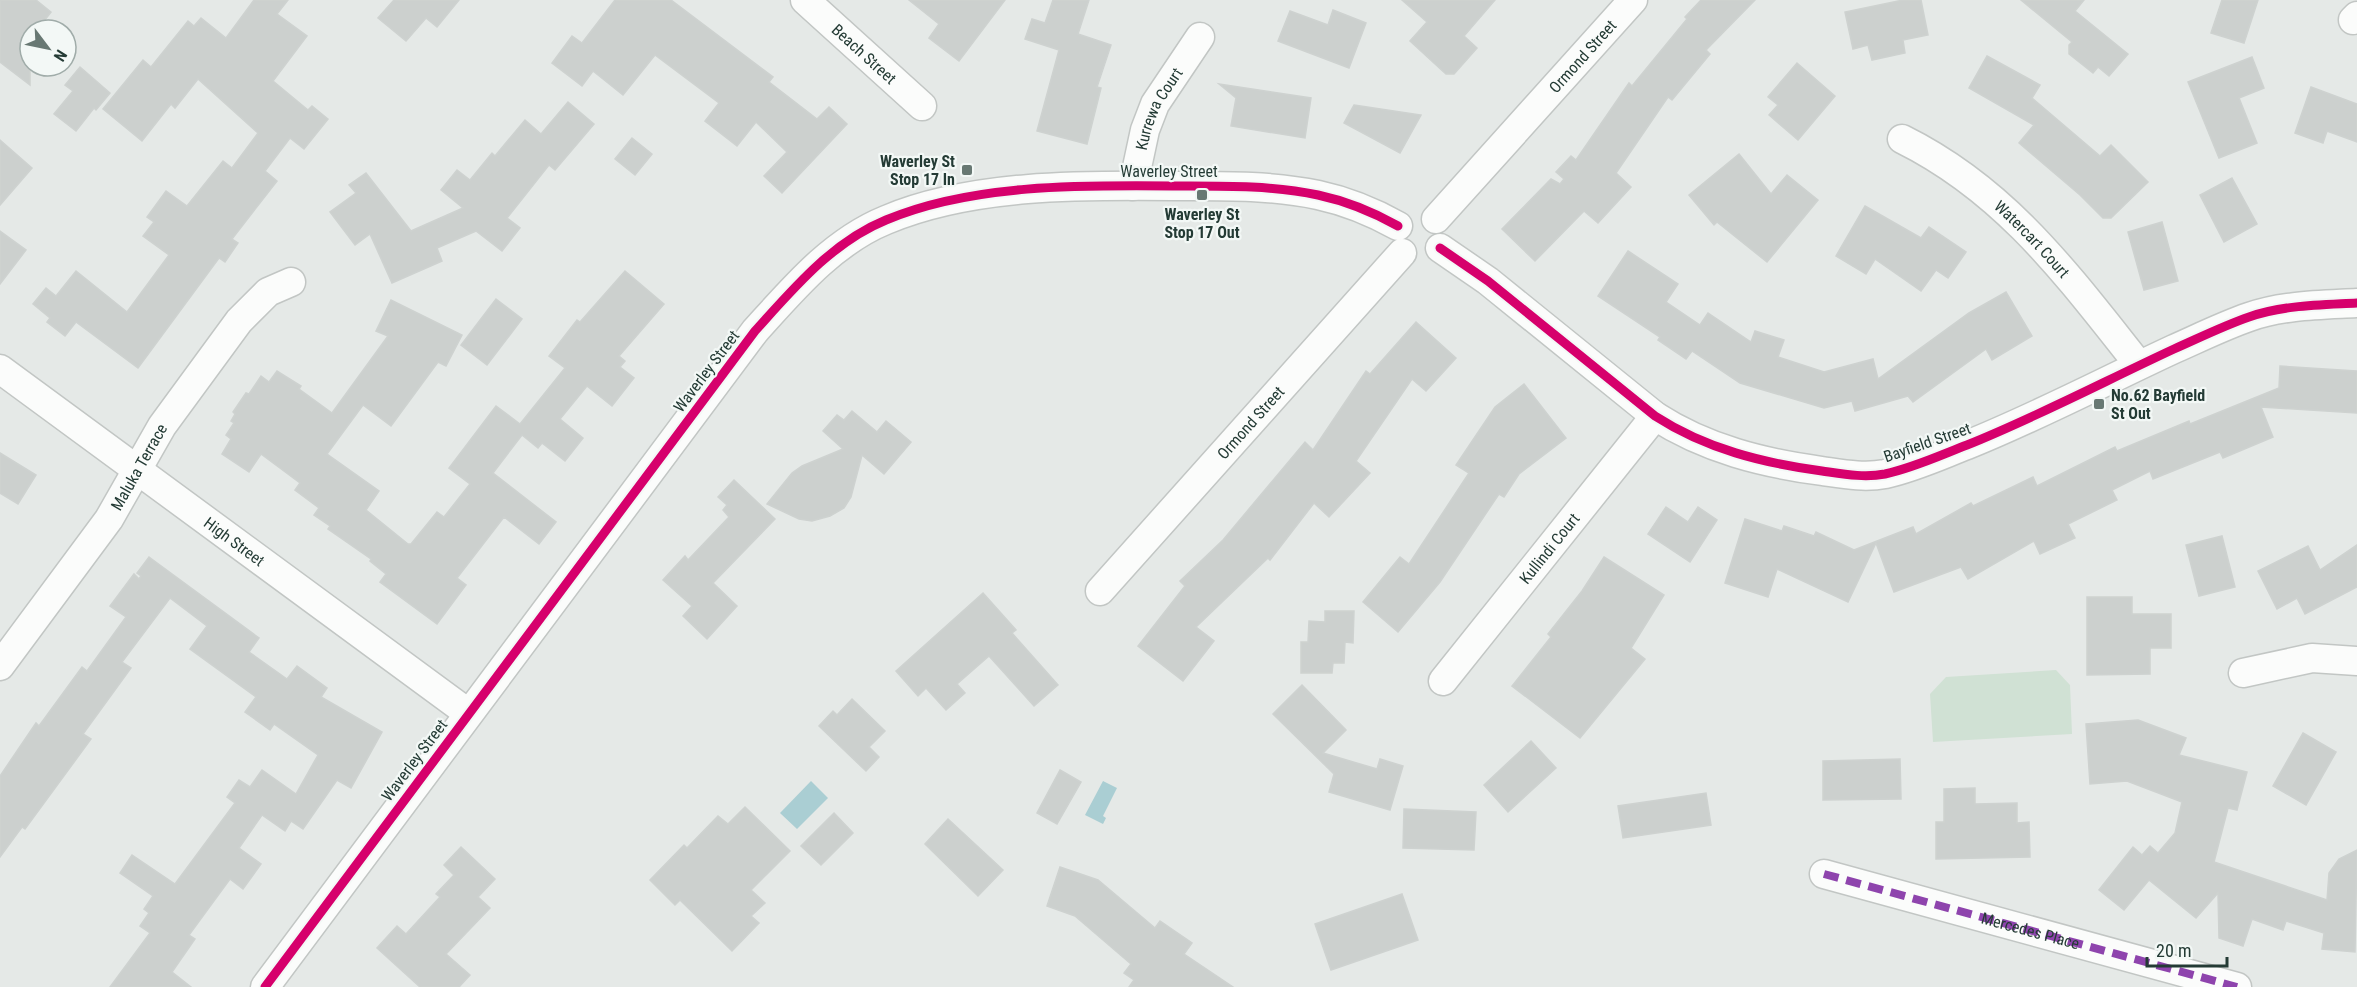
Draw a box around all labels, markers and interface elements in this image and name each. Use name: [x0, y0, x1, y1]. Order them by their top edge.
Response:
street label: Ormond Street: [1545, 16, 1621, 97]
north arrow: [18, 18, 78, 78]
street label: Beach Street: [828, 20, 900, 88]
text: N: [50, 46, 71, 65]
street label: Kurrewa Court: [1132, 64, 1187, 152]
place label: Waverley St Stop 17 In: [880, 152, 955, 189]
street label: Waverley Street: [1120, 162, 1218, 181]
marker: Waverley St Stop 17 In: [960, 163, 974, 177]
marker: Waverley St Stop 17 Out: [1195, 188, 1209, 202]
street label: Watercart Court: [1990, 196, 2074, 282]
place label: Waverley St Stop 17 Out: [1164, 205, 1240, 242]
street label: Waverley Street: [669, 326, 743, 416]
street label: Ormond Street: [1213, 382, 1289, 463]
place label: No.62 Bayfield St Out: [2111, 386, 2205, 423]
marker: No.62 Bayfield St Out: [2092, 397, 2106, 411]
street label: Bayfield Street: [1881, 419, 1974, 466]
street label: Maluka Terrace: [107, 421, 171, 514]
street label: Kullindi Court: [1516, 509, 1584, 588]
street label: High Street: [200, 513, 268, 570]
street label: Waverley Street: [377, 715, 451, 805]
street label: Mercedes Place: [1979, 909, 2081, 953]
scale bar: [2147, 930, 2226, 968]
text: 20 m: [2156, 940, 2191, 961]

